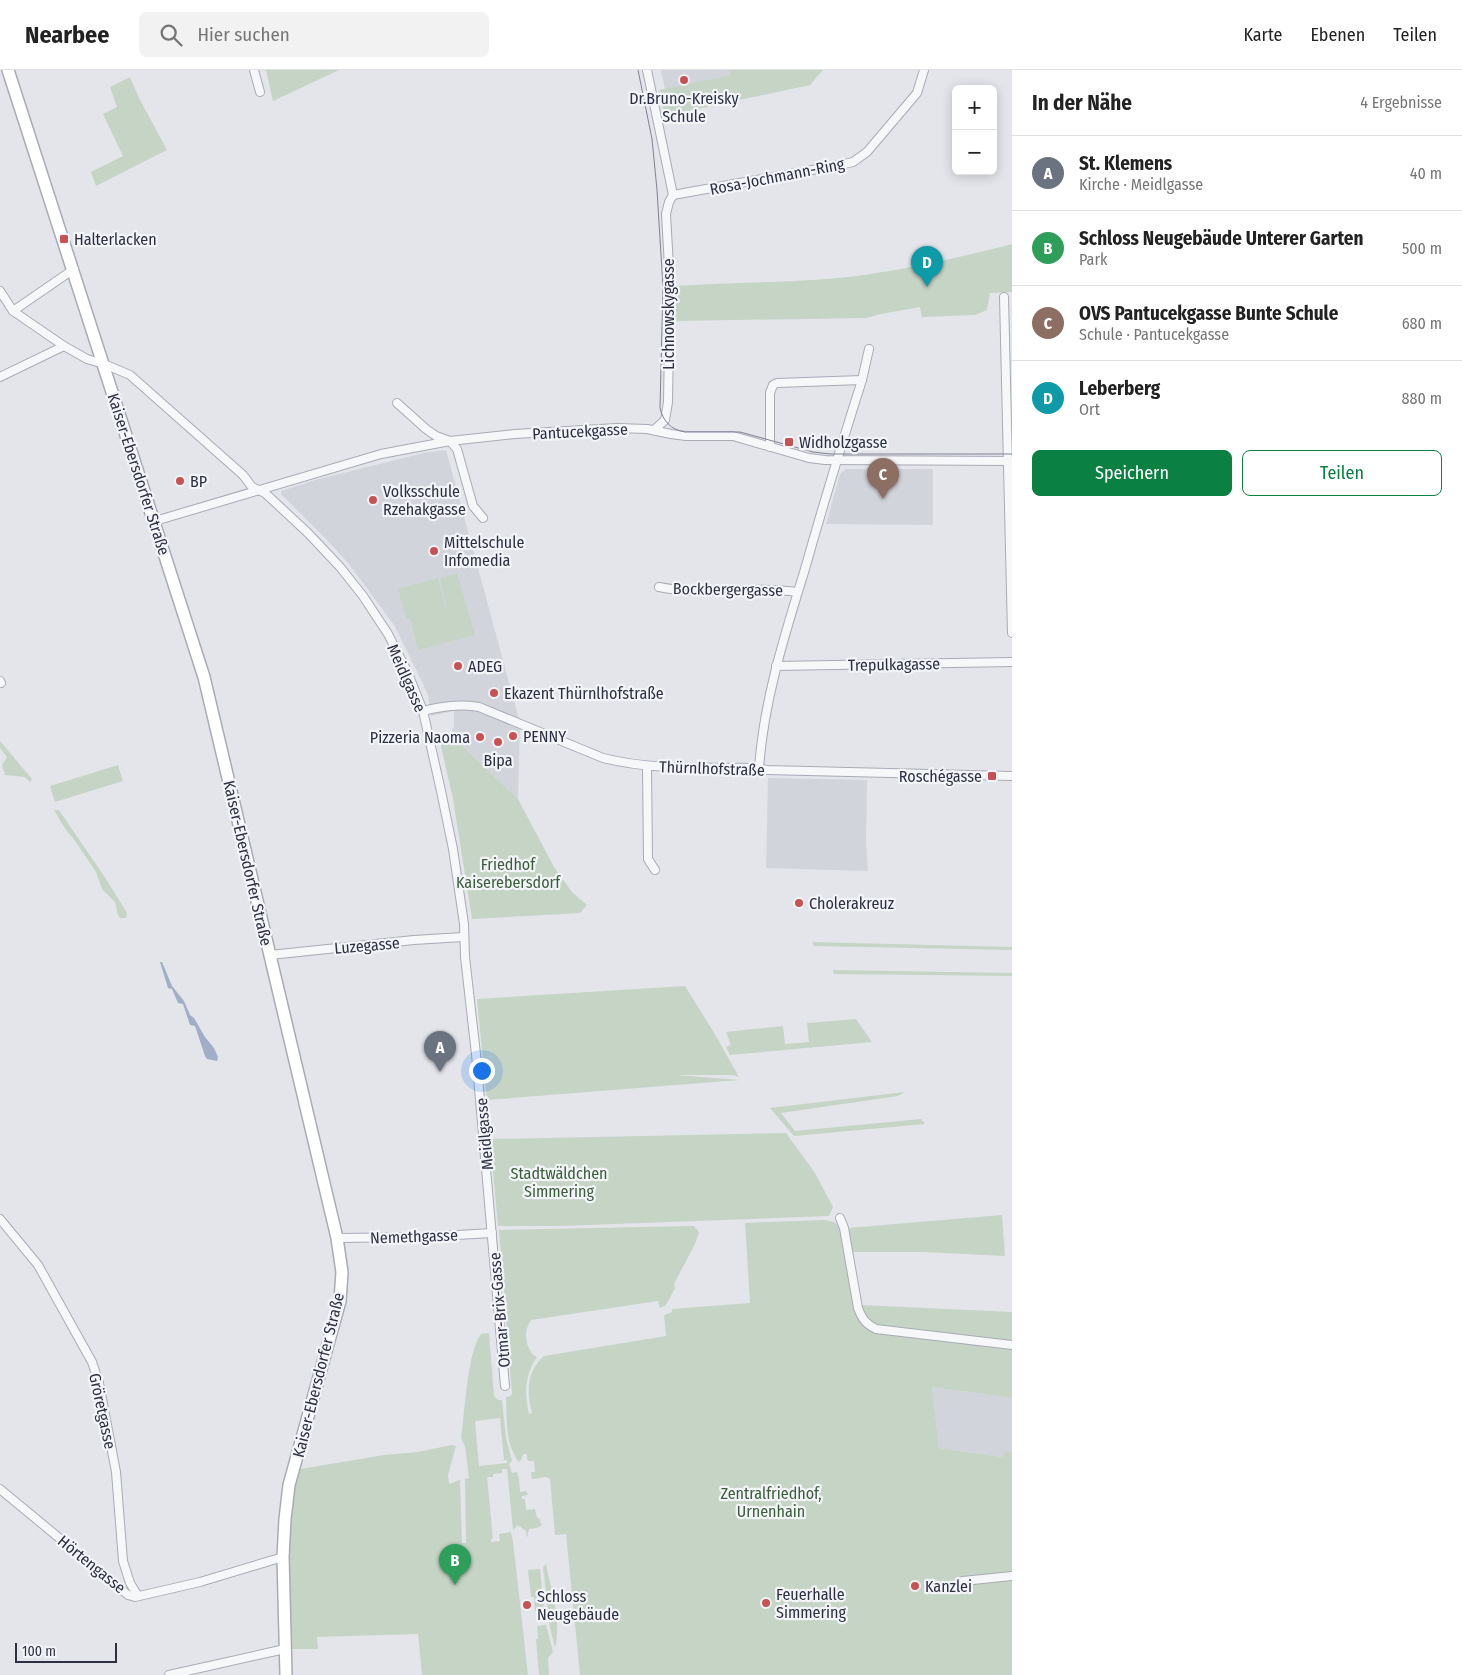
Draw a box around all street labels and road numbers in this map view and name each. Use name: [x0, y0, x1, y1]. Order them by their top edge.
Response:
street label: Rosa-Jochmann-Ring: [708, 154, 846, 199]
street label: Lichnowskygasse: [659, 258, 678, 370]
street label: Kaiser-Ebersdorfer Straße: [103, 391, 174, 558]
street label: Pantucekgasse: [532, 420, 628, 443]
street label: Bockbergergasse: [673, 579, 783, 600]
street label: Meidlgasse: [383, 641, 430, 715]
street label: Trepulkagasse: [848, 654, 940, 675]
street label: Thürnlhofstraße: [659, 757, 765, 780]
street label: Kaiser-Ebersdorfer Straße: [219, 779, 276, 948]
street label: Luzegasse: [333, 933, 401, 958]
street label: Meidlgasse: [472, 1097, 497, 1171]
street label: Nemethgasse: [370, 1225, 458, 1248]
street label: Otmar-Brix-Gasse: [485, 1252, 514, 1368]
street label: Kaiser-Ebersdorfer Straße: [289, 1291, 348, 1459]
street label: Gröretgasse: [85, 1371, 120, 1451]
street label: Hörtengasse: [54, 1531, 129, 1597]

